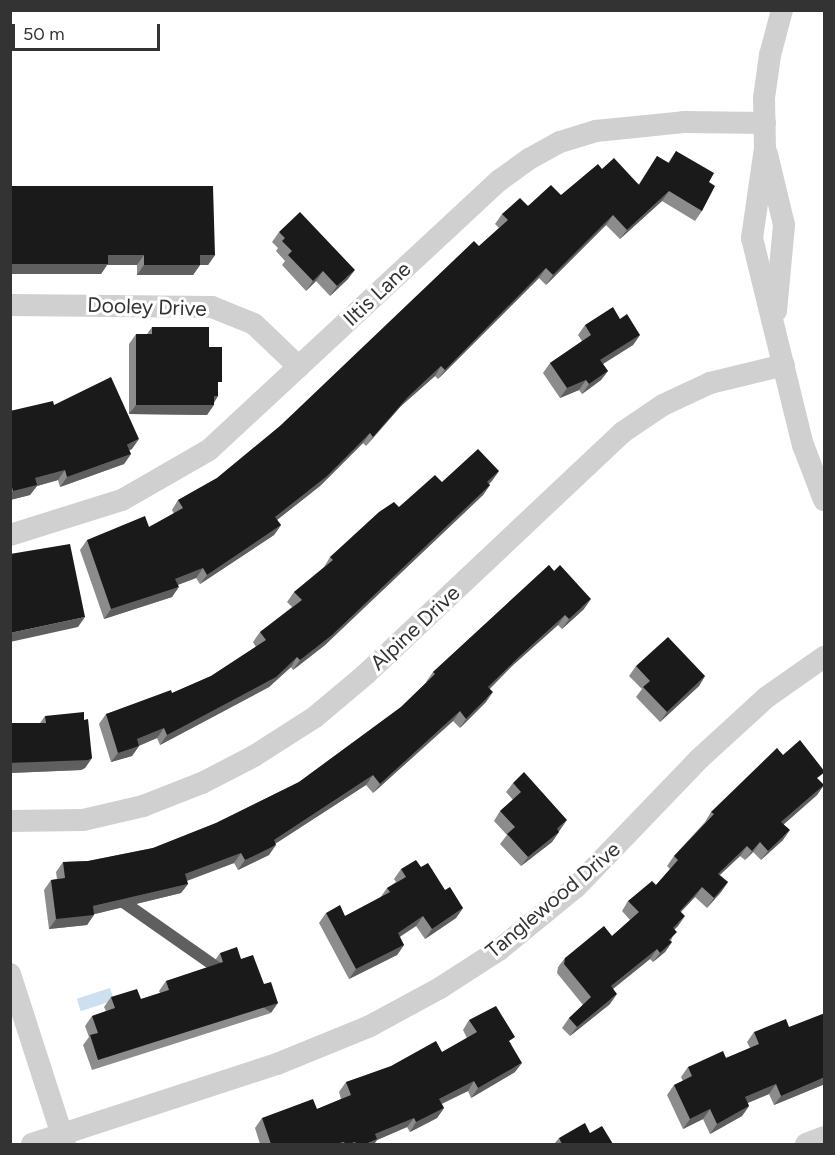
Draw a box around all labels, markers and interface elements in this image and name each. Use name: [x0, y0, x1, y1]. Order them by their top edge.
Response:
scale bar: [15, 12, 164, 50]
text: 50 m: [23, 23, 65, 45]
street label: Iltis Lane: [338, 257, 416, 331]
street label: Dooley Drive: [87, 292, 207, 322]
street label: Alpine Drive: [365, 580, 465, 676]
street label: Tanglewood Drive: [481, 837, 625, 963]

